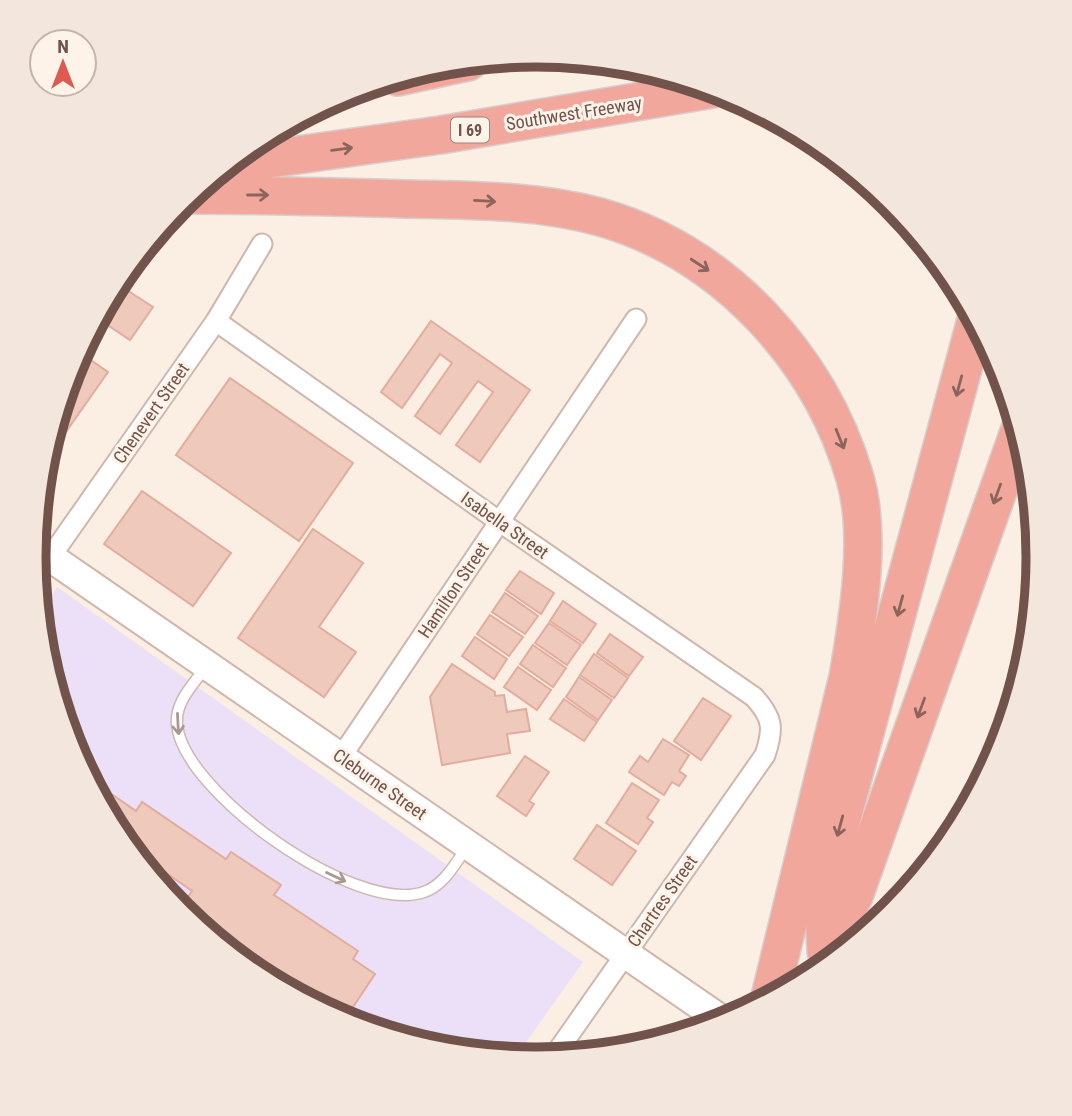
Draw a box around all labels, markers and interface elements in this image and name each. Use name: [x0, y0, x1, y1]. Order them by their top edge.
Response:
north arrow: [28, 28, 98, 98]
text: N: [57, 35, 69, 58]
street label: Southwest Freeway: [505, 92, 644, 134]
road number: I 69: [451, 118, 489, 142]
one-way arrow: [330, 142, 353, 155]
one-way arrow: [246, 189, 269, 202]
one-way arrow: [473, 194, 496, 207]
one-way arrow: [690, 258, 709, 272]
street label: Chenevert Street: [109, 359, 193, 467]
one-way arrow: [952, 375, 965, 397]
one-way arrow: [834, 427, 847, 449]
one-way arrow: [990, 482, 1002, 504]
street label: Isabella Street: [457, 487, 553, 563]
street label: Hamilton Street: [413, 538, 493, 642]
one-way arrow: [893, 594, 906, 617]
one-way arrow: [914, 697, 926, 719]
one-way arrow: [172, 712, 185, 735]
street label: Cleburne Street: [329, 744, 431, 824]
one-way arrow: [833, 815, 846, 837]
street label: Chartres Street: [623, 851, 701, 951]
one-way arrow: [325, 871, 346, 884]

